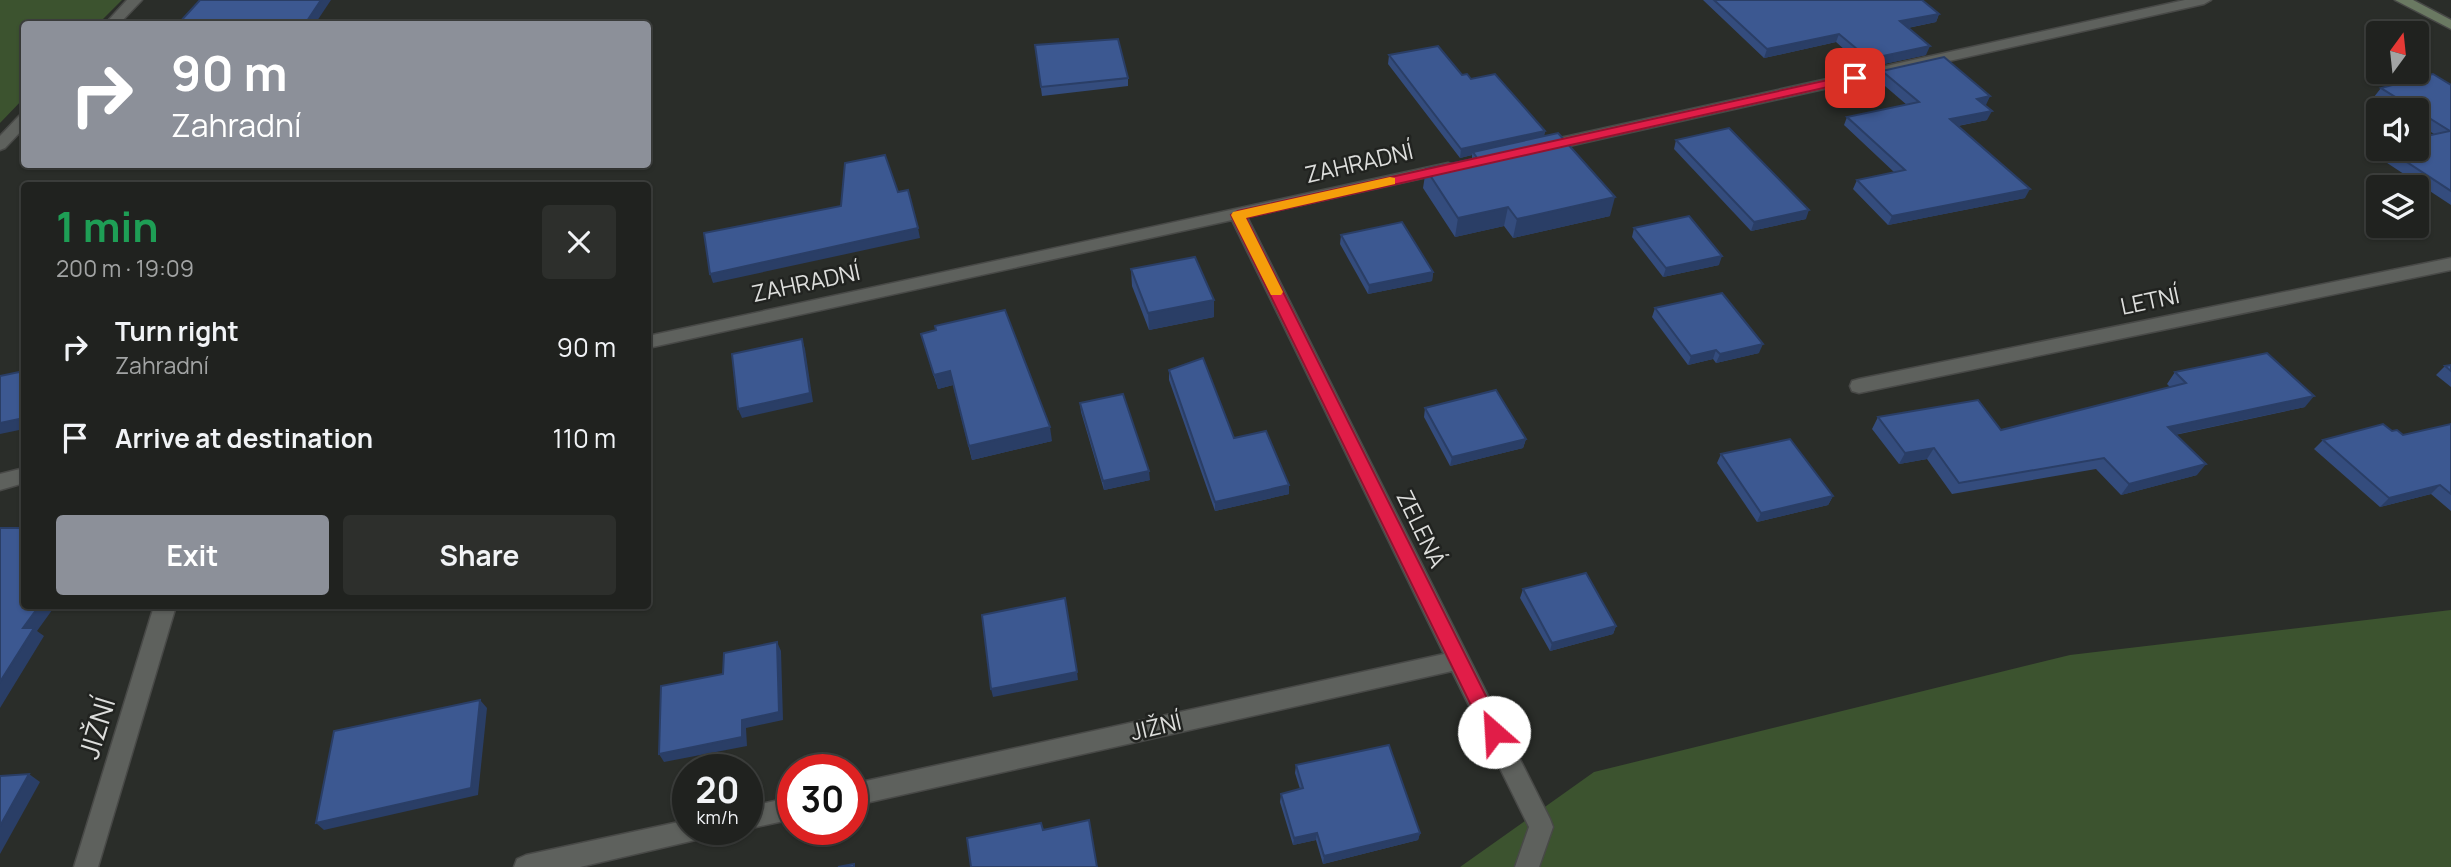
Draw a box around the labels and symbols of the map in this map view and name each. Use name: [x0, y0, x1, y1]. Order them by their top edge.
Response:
north arrow: [2366, 21, 2429, 84]
pin: [1825, 48, 1885, 108]
street label: ZAHRADNÍ: [1302, 134, 1416, 190]
street label: ZAHRADNÍ: [749, 255, 863, 309]
street label: LETNÍ: [2117, 278, 2182, 322]
street label: ZELENÁ: [1389, 485, 1455, 573]
street label: JIŽNÍ: [69, 692, 123, 763]
position arrow: [1457, 695, 1531, 769]
street label: JIŽNÍ: [1127, 705, 1184, 747]
speed limit sign: 30: [777, 754, 868, 845]

